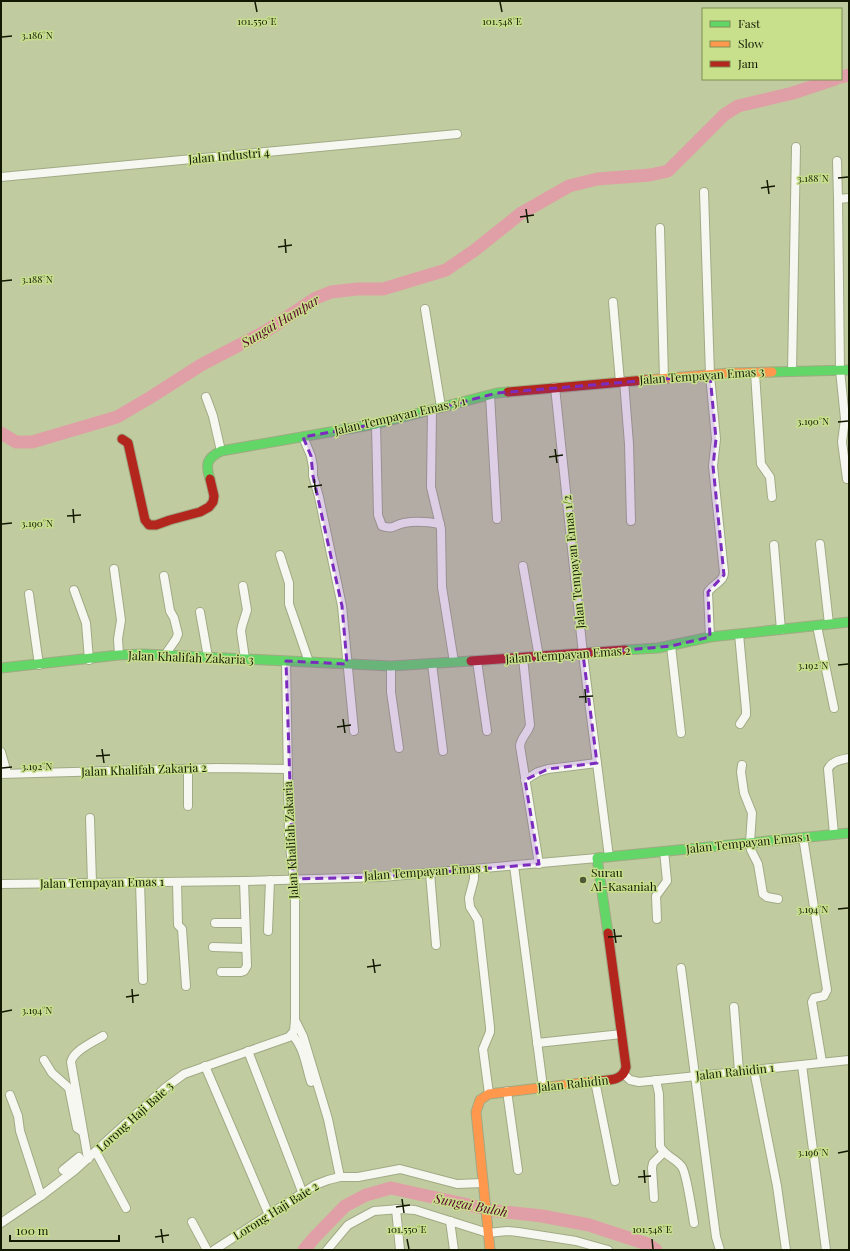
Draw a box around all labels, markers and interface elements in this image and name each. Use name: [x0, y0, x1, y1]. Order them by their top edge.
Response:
legend: [702, 8, 842, 80]
text: 101.550°E: [237, 14, 277, 28]
text: 101.548°E: [482, 14, 522, 28]
text: Fast: [738, 15, 761, 31]
text: 3.186°N: [21, 28, 53, 42]
text: Slow: [738, 35, 764, 51]
text: Jam: [737, 55, 759, 71]
street label: Jalan Industri 4: [187, 143, 270, 167]
text: 3.188°N: [797, 171, 829, 185]
text: 3.188°N: [21, 272, 53, 286]
water label: Sungai Hampar: [237, 290, 322, 351]
street label: Jalan Tempayan Emas 3: [638, 363, 765, 387]
street label: Jalan Tempayan Emas 3/1: [332, 392, 467, 438]
text: 3.190°N: [797, 414, 829, 428]
street label: Jalan Tempayan Emas 1/2: [558, 494, 588, 631]
text: 3.190°N: [21, 516, 53, 530]
street label: Jalan Tempayan Emas 2: [504, 642, 631, 666]
street label: Jalan Khalifah Zakaria 3: [127, 647, 254, 667]
text: 3.192°N: [798, 658, 828, 672]
text: 3.192°N: [22, 759, 52, 773]
street label: Jalan Khalifah Zakaria 2: [80, 759, 207, 779]
street label: Jalan Khalifah Zakaria: [279, 781, 301, 900]
street label: Jalan Tempayan Emas 1: [684, 827, 811, 857]
street label: Jalan Tempayan Emas 1: [362, 859, 489, 883]
place label: Surau Al-Kasaniah: [590, 864, 657, 894]
street label: Jalan Tempayan Emas 1: [39, 873, 165, 891]
marker: Surau Al-Kasaniah: [578, 875, 588, 885]
text: 3.194°N: [798, 902, 828, 916]
text: 3.194°N: [22, 1003, 52, 1017]
street label: Jalan Rahidin 1: [694, 1059, 775, 1083]
street label: Jalan Rahidin: [536, 1071, 609, 1095]
street label: Lorong Haji Baie 3: [93, 1078, 176, 1155]
text: 3.196°N: [797, 1145, 829, 1159]
street label: Lorong Haji Baie 2: [230, 1177, 322, 1243]
water label: Sungai Buloh: [432, 1189, 509, 1220]
scale bar: [10, 1217, 119, 1243]
text: 100 m: [16, 1222, 49, 1238]
text: 101.550°E: [387, 1222, 427, 1236]
text: 101.548°E: [632, 1222, 672, 1236]

